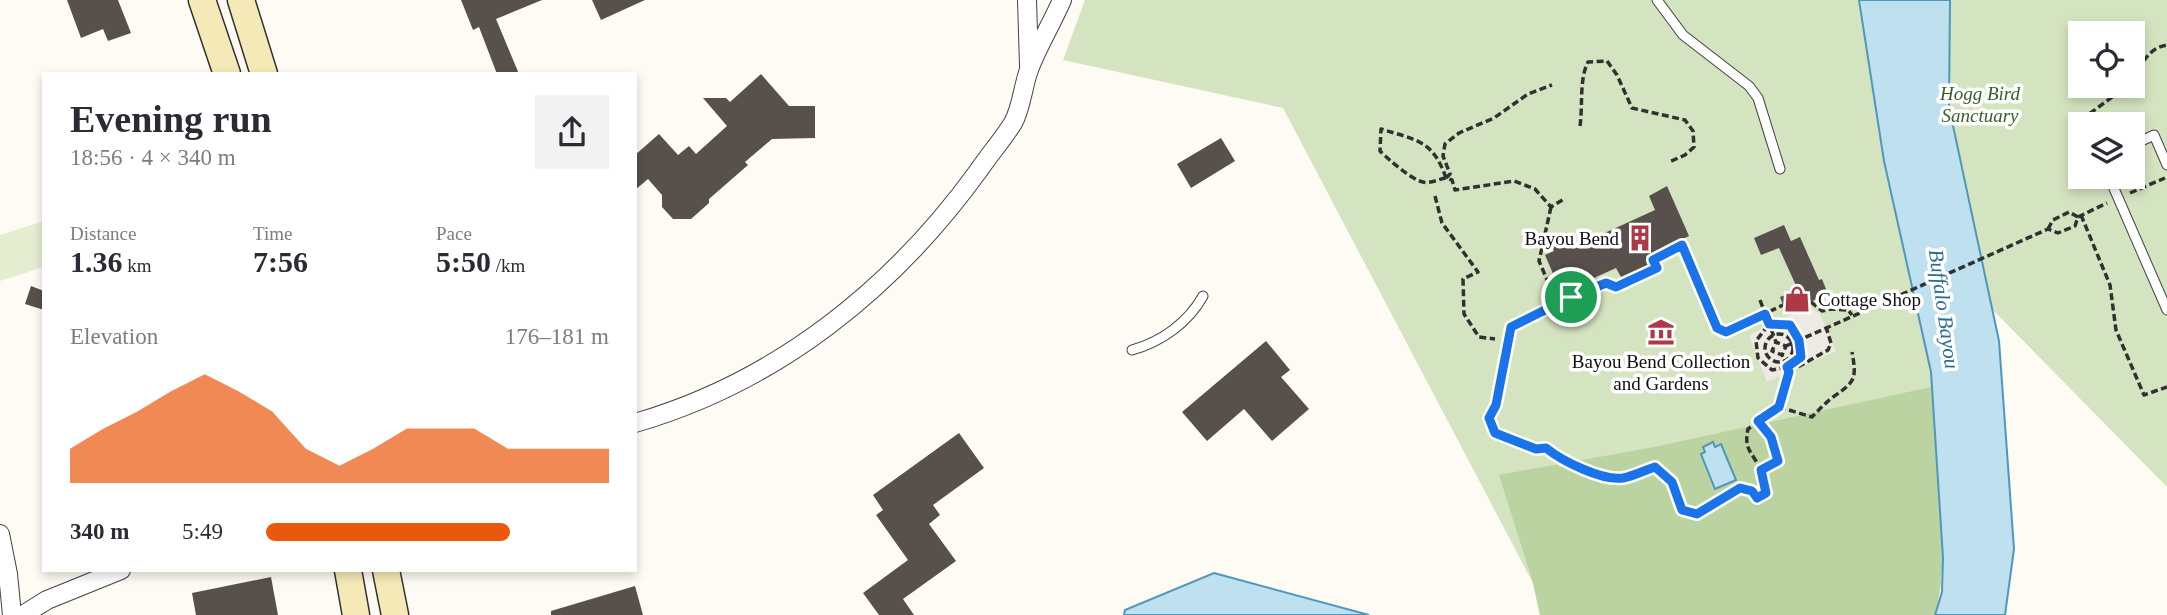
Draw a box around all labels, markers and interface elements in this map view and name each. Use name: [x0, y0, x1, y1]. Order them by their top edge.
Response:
map controls: [2068, 21, 2145, 189]
button: locate: [2068, 21, 2145, 98]
park label: Hogg Bird Sanctuary: [1939, 83, 2021, 126]
button: share: [535, 95, 609, 169]
text: Evening run: [70, 98, 272, 140]
button: layers: [2068, 112, 2145, 189]
text: 18:56 · 4 × 340 m: [70, 145, 236, 170]
text: Distance: [70, 223, 136, 244]
text: Time: [253, 223, 292, 244]
text: Pace: [436, 223, 472, 244]
building icon: Bayou Bend: [1625, 223, 1655, 253]
place label: Bayou Bend: [1525, 228, 1619, 249]
text: 1.36: [70, 245, 123, 278]
text: 7:56: [253, 245, 308, 278]
text: 5:50: [436, 245, 491, 278]
water label: Buffalo Bayou: [1924, 248, 1964, 370]
text: km: [123, 255, 152, 276]
text: /km: [491, 255, 525, 276]
pin: [1541, 267, 1601, 327]
icon: arrive: [1552, 278, 1590, 316]
shop icon: Cottage Shop: [1782, 284, 1812, 314]
place label: Cottage Shop: [1818, 289, 1921, 310]
museum icon: Bayou Bend Collection and Gardens: [1646, 317, 1676, 347]
text: Elevation: [70, 324, 158, 349]
text: 176–181 m: [505, 324, 609, 349]
place label: Bayou Bend Collection and Gardens: [1572, 351, 1751, 394]
text: 340 m: [70, 519, 129, 544]
text: 5:49: [182, 519, 223, 544]

